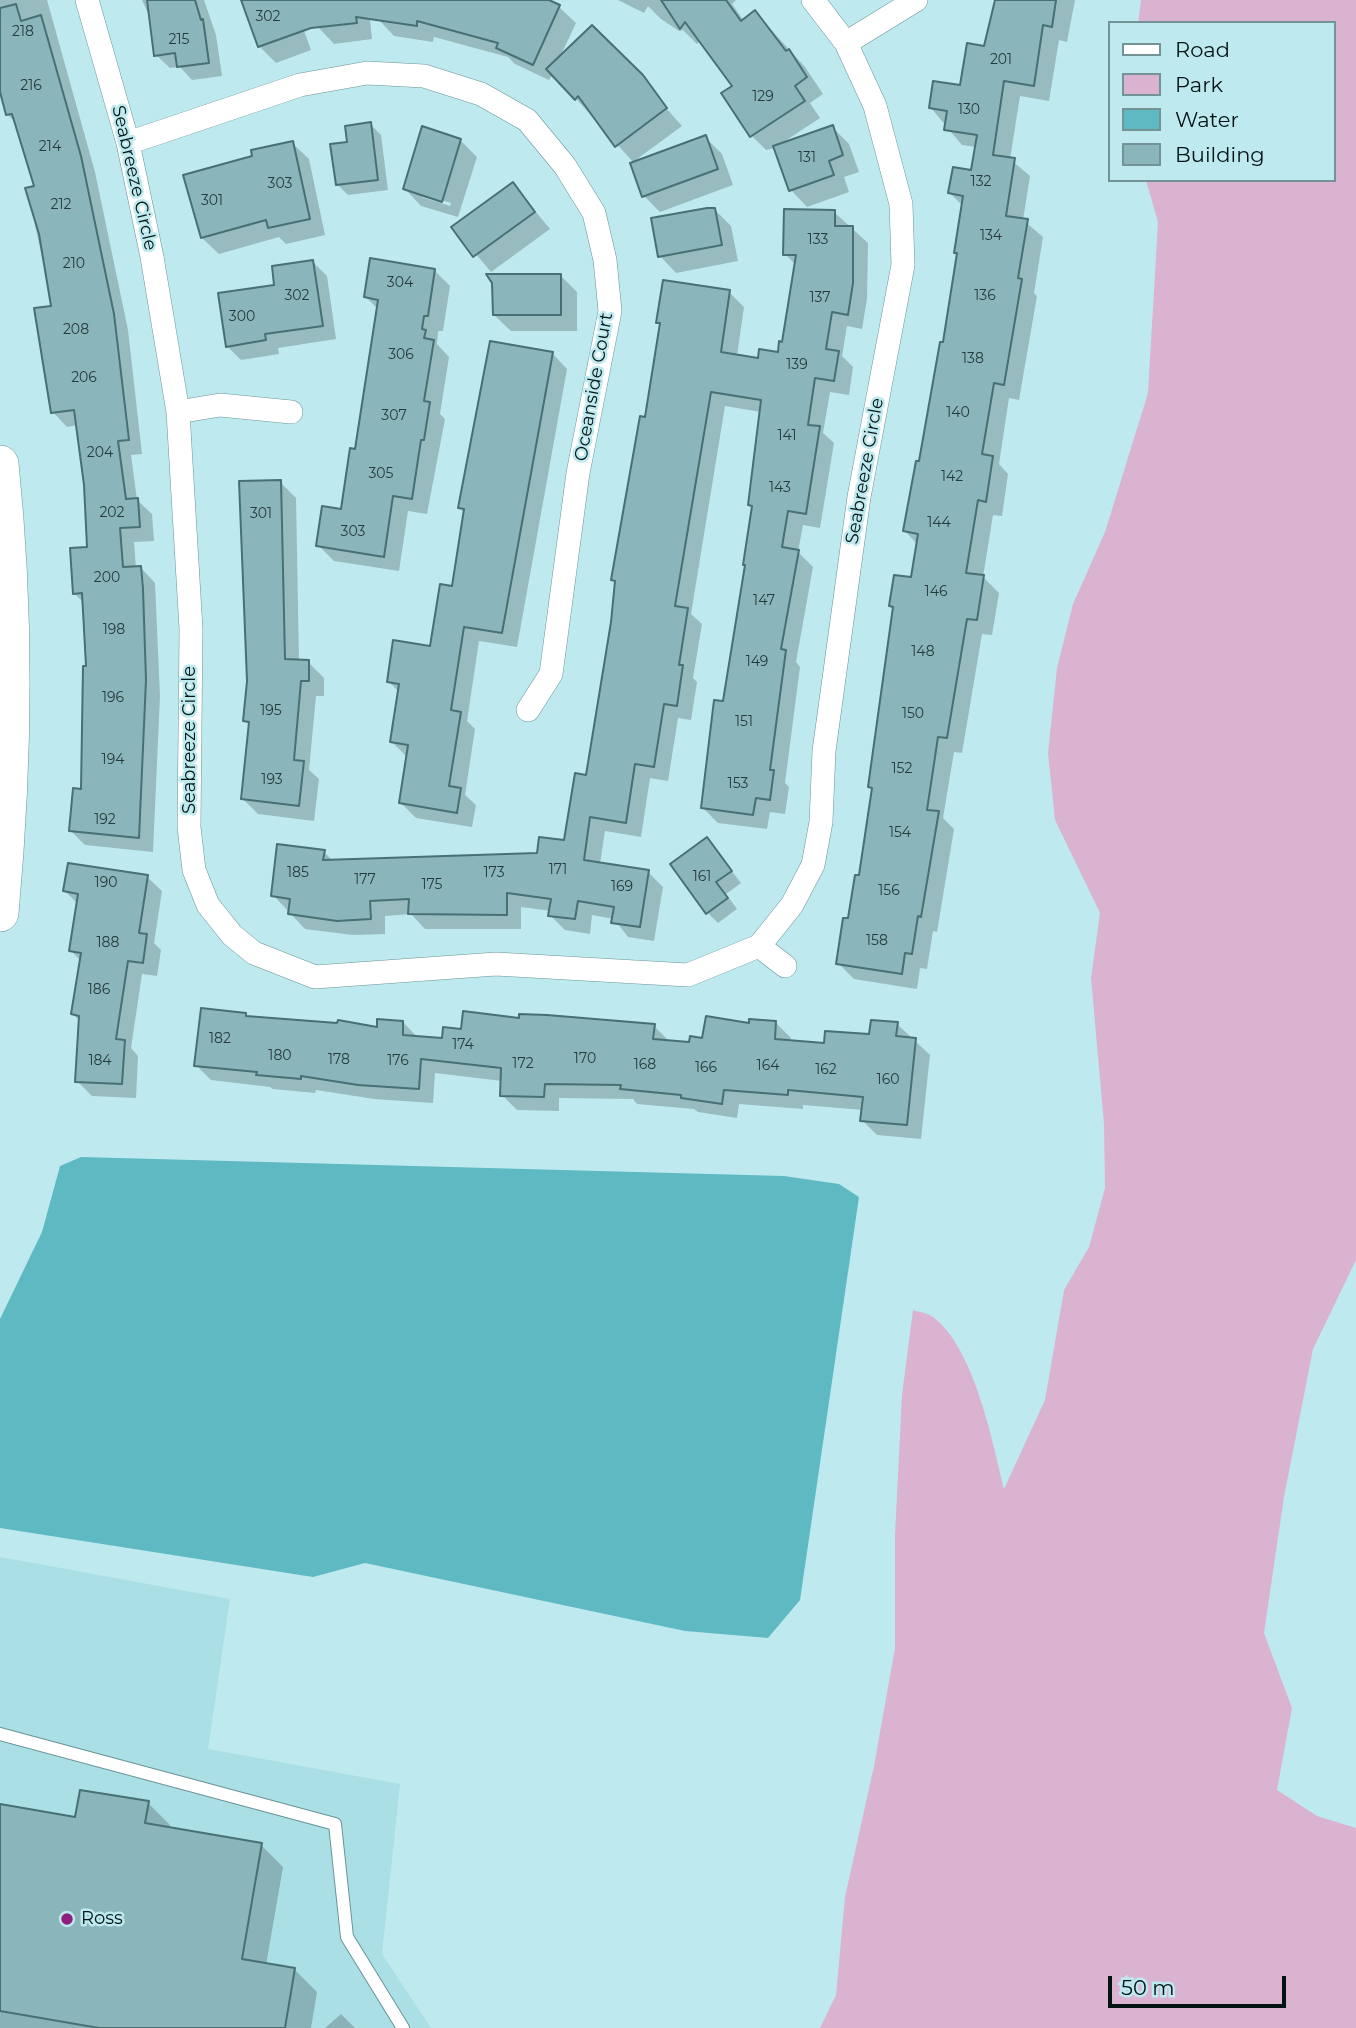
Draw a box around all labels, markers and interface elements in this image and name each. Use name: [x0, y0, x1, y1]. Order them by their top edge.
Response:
house number: 302: [255, 9, 281, 25]
legend: [1108, 21, 1335, 182]
house number: 218: [12, 24, 34, 40]
house number: 215: [169, 32, 189, 48]
text: Road: [1175, 37, 1230, 62]
house number: 201: [990, 52, 1012, 68]
text: Park: [1175, 72, 1223, 97]
house number: 216: [20, 78, 42, 94]
house number: 129: [752, 89, 774, 105]
house number: 130: [958, 102, 980, 118]
street label: Seabreeze Circle: [107, 103, 161, 253]
text: Water: [1175, 107, 1239, 132]
house number: 214: [39, 139, 61, 155]
text: Building: [1175, 142, 1265, 167]
house number: 131: [798, 150, 816, 166]
house number: 132: [971, 174, 991, 190]
house number: 303: [268, 176, 292, 192]
house number: 301: [201, 193, 223, 209]
house number: 212: [51, 197, 71, 213]
house number: 134: [980, 228, 1002, 244]
house number: 133: [808, 232, 828, 248]
house number: 210: [63, 256, 85, 272]
house number: 304: [387, 275, 413, 291]
house number: 302: [284, 288, 310, 304]
house number: 136: [974, 288, 996, 304]
house number: 137: [809, 290, 831, 306]
house number: 300: [229, 309, 255, 325]
street label: Oceanside Court: [570, 311, 618, 463]
house number: 208: [63, 322, 89, 338]
house number: 306: [388, 347, 414, 363]
house number: 138: [962, 351, 984, 367]
house number: 139: [786, 357, 808, 373]
house number: 206: [71, 370, 97, 386]
street label: Seabreeze Circle: [842, 396, 888, 546]
house number: 140: [946, 405, 970, 421]
house number: 307: [381, 408, 407, 424]
house number: 141: [777, 428, 797, 444]
house number: 204: [87, 445, 113, 461]
house number: 305: [368, 466, 394, 482]
house number: 142: [941, 469, 963, 485]
house number: 143: [769, 480, 791, 496]
house number: 202: [99, 505, 125, 521]
house number: 301: [250, 506, 272, 522]
house number: 144: [927, 515, 951, 531]
house number: 303: [341, 524, 365, 540]
house number: 200: [94, 570, 120, 586]
house number: 146: [925, 584, 947, 600]
house number: 147: [753, 593, 775, 609]
house number: 198: [103, 622, 125, 638]
house number: 148: [911, 644, 935, 660]
house number: 149: [746, 654, 768, 670]
street label: Seabreeze Circle: [179, 666, 201, 814]
house number: 196: [102, 690, 124, 706]
house number: 195: [260, 703, 282, 719]
house number: 150: [902, 706, 924, 722]
house number: 151: [735, 714, 753, 730]
house number: 194: [102, 752, 124, 768]
house number: 152: [892, 761, 912, 777]
house number: 193: [261, 772, 283, 788]
house number: 153: [728, 776, 748, 792]
house number: 192: [94, 812, 116, 828]
house number: 154: [889, 825, 911, 841]
house number: 171: [549, 862, 567, 878]
house number: 185: [287, 865, 309, 881]
house number: 173: [483, 865, 505, 881]
house number: 161: [693, 869, 711, 885]
house number: 177: [354, 872, 376, 888]
house number: 190: [95, 875, 117, 891]
house number: 175: [422, 877, 442, 893]
house number: 169: [611, 879, 633, 895]
house number: 156: [878, 883, 900, 899]
house number: 158: [866, 933, 888, 949]
house number: 188: [97, 935, 119, 951]
house number: 186: [88, 982, 110, 998]
house number: 182: [209, 1031, 231, 1047]
house number: 174: [452, 1037, 474, 1053]
house number: 180: [268, 1048, 292, 1064]
house number: 170: [574, 1051, 596, 1067]
house number: 178: [328, 1052, 350, 1068]
house number: 184: [88, 1053, 112, 1069]
house number: 176: [387, 1053, 409, 1069]
house number: 172: [512, 1056, 534, 1072]
house number: 168: [634, 1057, 656, 1073]
house number: 164: [757, 1058, 779, 1074]
house number: 166: [695, 1060, 717, 1076]
house number: 162: [815, 1062, 837, 1078]
house number: 160: [877, 1072, 899, 1088]
place label: Ross: [81, 1908, 123, 1930]
marker: Ross: [59, 1911, 75, 1927]
scale bar: [1111, 1962, 1290, 2006]
text: 50 m: [1121, 1975, 1175, 2000]

